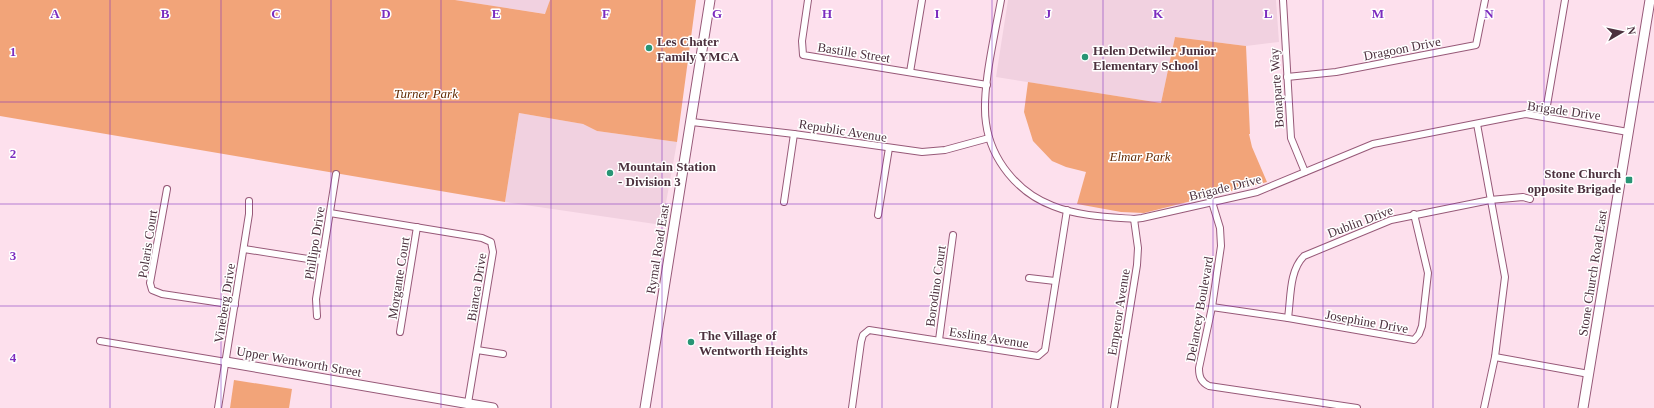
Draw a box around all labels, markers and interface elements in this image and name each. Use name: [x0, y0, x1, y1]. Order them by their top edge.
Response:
text: A: [50, 6, 60, 21]
text: B: [161, 6, 170, 21]
text: C: [271, 6, 281, 21]
text: D: [381, 6, 391, 21]
text: E: [492, 6, 500, 21]
text: F: [602, 6, 610, 21]
text: G: [712, 6, 722, 21]
text: H: [822, 6, 832, 21]
text: I: [934, 6, 940, 21]
text: J: [1045, 6, 1052, 21]
text: K: [1153, 6, 1164, 21]
text: L: [1264, 6, 1273, 21]
text: M: [1372, 6, 1384, 21]
text: N: [1484, 6, 1494, 21]
north arrow: [1602, 12, 1642, 52]
text: N: [1625, 26, 1638, 35]
place label: Les Chater Family YMCA: [657, 34, 740, 64]
street label: Dragoon Drive: [1362, 34, 1442, 63]
street label: Bastille Street: [817, 39, 892, 66]
marker: Les Chater Family YMCA: [644, 43, 654, 53]
place label: Helen Detwiler Junior Elementary School: [1093, 43, 1216, 73]
text: 1: [10, 44, 16, 59]
street label: Bonaparte Way: [1266, 47, 1287, 128]
marker: Helen Detwiler Junior Elementary School: [1080, 52, 1090, 62]
park label: Turner Park: [394, 86, 458, 101]
street label: Brigade Drive: [1526, 98, 1602, 123]
street label: Republic Avenue: [798, 116, 888, 145]
text: 2: [10, 146, 16, 161]
park label: Elmar Park: [1108, 149, 1171, 164]
place label: Mountain Station - Division 3: [618, 159, 717, 189]
place label: Stone Church opposite Brigade: [1527, 166, 1622, 196]
marker: Mountain Station - Division 3: [605, 168, 615, 178]
street label: Brigade Drive: [1187, 171, 1263, 204]
marker: Stone Church opposite Brigade: [1624, 175, 1634, 185]
street label: Dublin Drive: [1325, 202, 1395, 241]
street label: Rymal Road East: [643, 203, 672, 295]
street label: Phillipo Drive: [301, 205, 328, 281]
street label: Polaris Court: [135, 208, 160, 279]
street label: Stone Church Road East: [1575, 209, 1610, 337]
street label: Morgante Court: [385, 235, 412, 320]
street label: Borodino Court: [922, 244, 949, 328]
text: 3: [10, 248, 17, 263]
street label: Bianca Drive: [464, 252, 489, 322]
street label: Delancey Boulevard: [1183, 255, 1216, 363]
street label: Vineberg Drive: [211, 262, 238, 344]
street label: Emperor Avenue: [1104, 267, 1133, 356]
street label: Josephine Drive: [1324, 307, 1410, 336]
street label: Essling Avenue: [948, 324, 1030, 351]
place label: The Village of Wentworth Heights: [699, 328, 808, 358]
marker: The Village of Wentworth Heights: [686, 337, 696, 347]
street label: Upper Wentworth Street: [235, 343, 363, 380]
text: 4: [10, 350, 17, 365]

